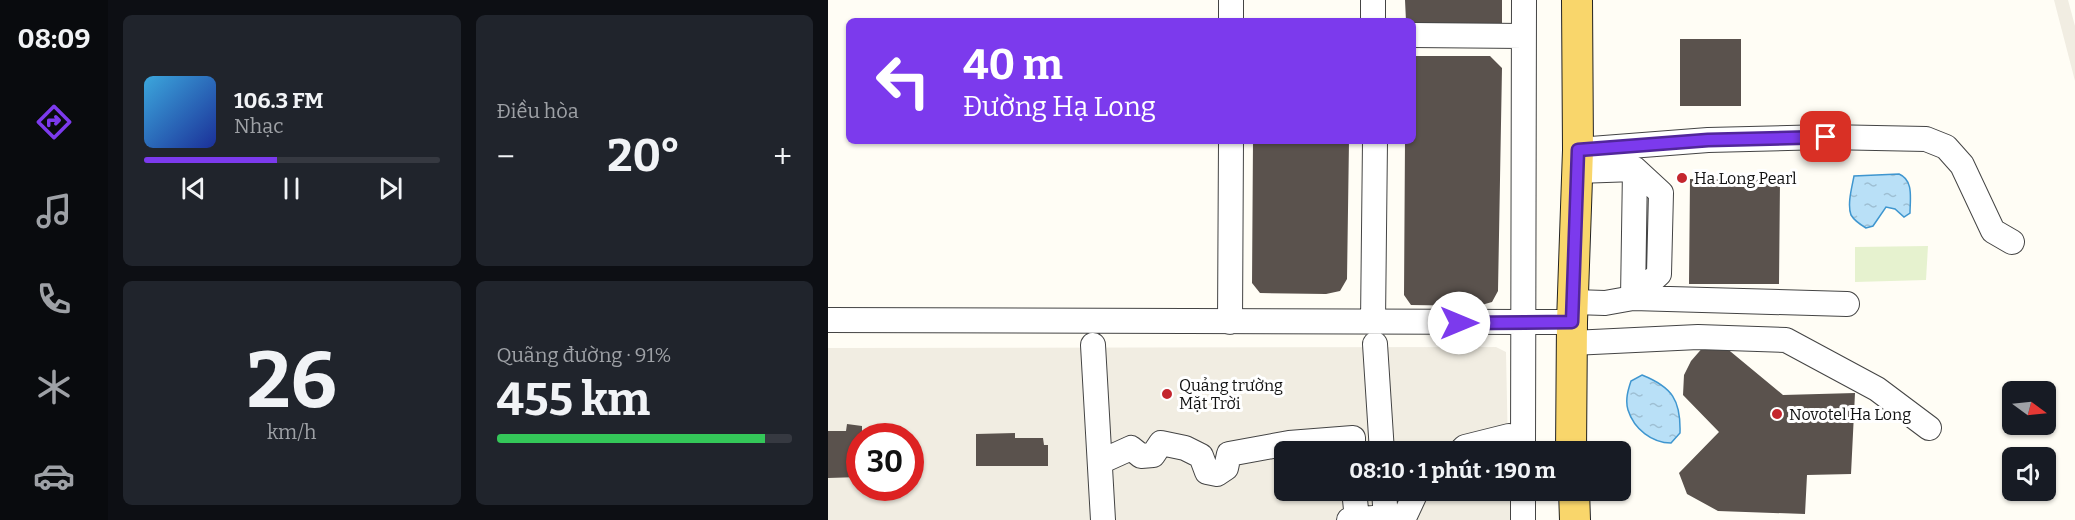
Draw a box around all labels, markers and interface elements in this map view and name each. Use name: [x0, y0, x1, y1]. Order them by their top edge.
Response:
text: 08:09: [18, 23, 90, 55]
text: 40 m: [963, 40, 1063, 90]
icon: left: [864, 42, 942, 120]
text: 106.3 FM: [234, 87, 323, 114]
text: Đường Hạ Long: [963, 91, 1156, 123]
text: Điều hòa: [497, 99, 579, 123]
icon: directions: [33, 101, 75, 143]
pin: [1800, 111, 1851, 162]
text: Nhạc: [234, 114, 284, 138]
icon: arrive: [1809, 120, 1842, 153]
text: 20°: [607, 129, 681, 183]
text: −: [497, 137, 515, 177]
text: +: [773, 137, 792, 177]
place label: Ha Long Pearl: [1694, 169, 1797, 188]
marker: Ha Long Pearl: [1675, 171, 1689, 185]
icon: previous: [177, 172, 210, 205]
icon: pause: [275, 172, 308, 205]
icon: next: [374, 172, 407, 205]
icon: music: [33, 190, 75, 232]
icon: phone: [33, 278, 75, 320]
position arrow: [1427, 291, 1491, 355]
text: 26: [247, 334, 337, 428]
text: Quãng đường · 91%: [497, 343, 671, 367]
icon: climate: [33, 366, 75, 408]
text: 455 km: [497, 373, 650, 427]
place label: Quảng trường Mặt Trời: [1179, 376, 1283, 413]
north arrow: [2002, 381, 2056, 435]
map controls: [2002, 381, 2056, 501]
marker: Quảng trường Mặt Trời: [1160, 387, 1174, 401]
place label: Novotel Ha Long: [1789, 405, 1911, 424]
marker: Novotel Ha Long: [1770, 407, 1784, 421]
text: km/h: [267, 420, 317, 444]
speed limit sign: 30: [846, 423, 924, 501]
button: sound: [2002, 447, 2056, 501]
icon: car: [33, 455, 75, 497]
text: 08:10 · 1 phút · 190 m: [1349, 457, 1556, 484]

